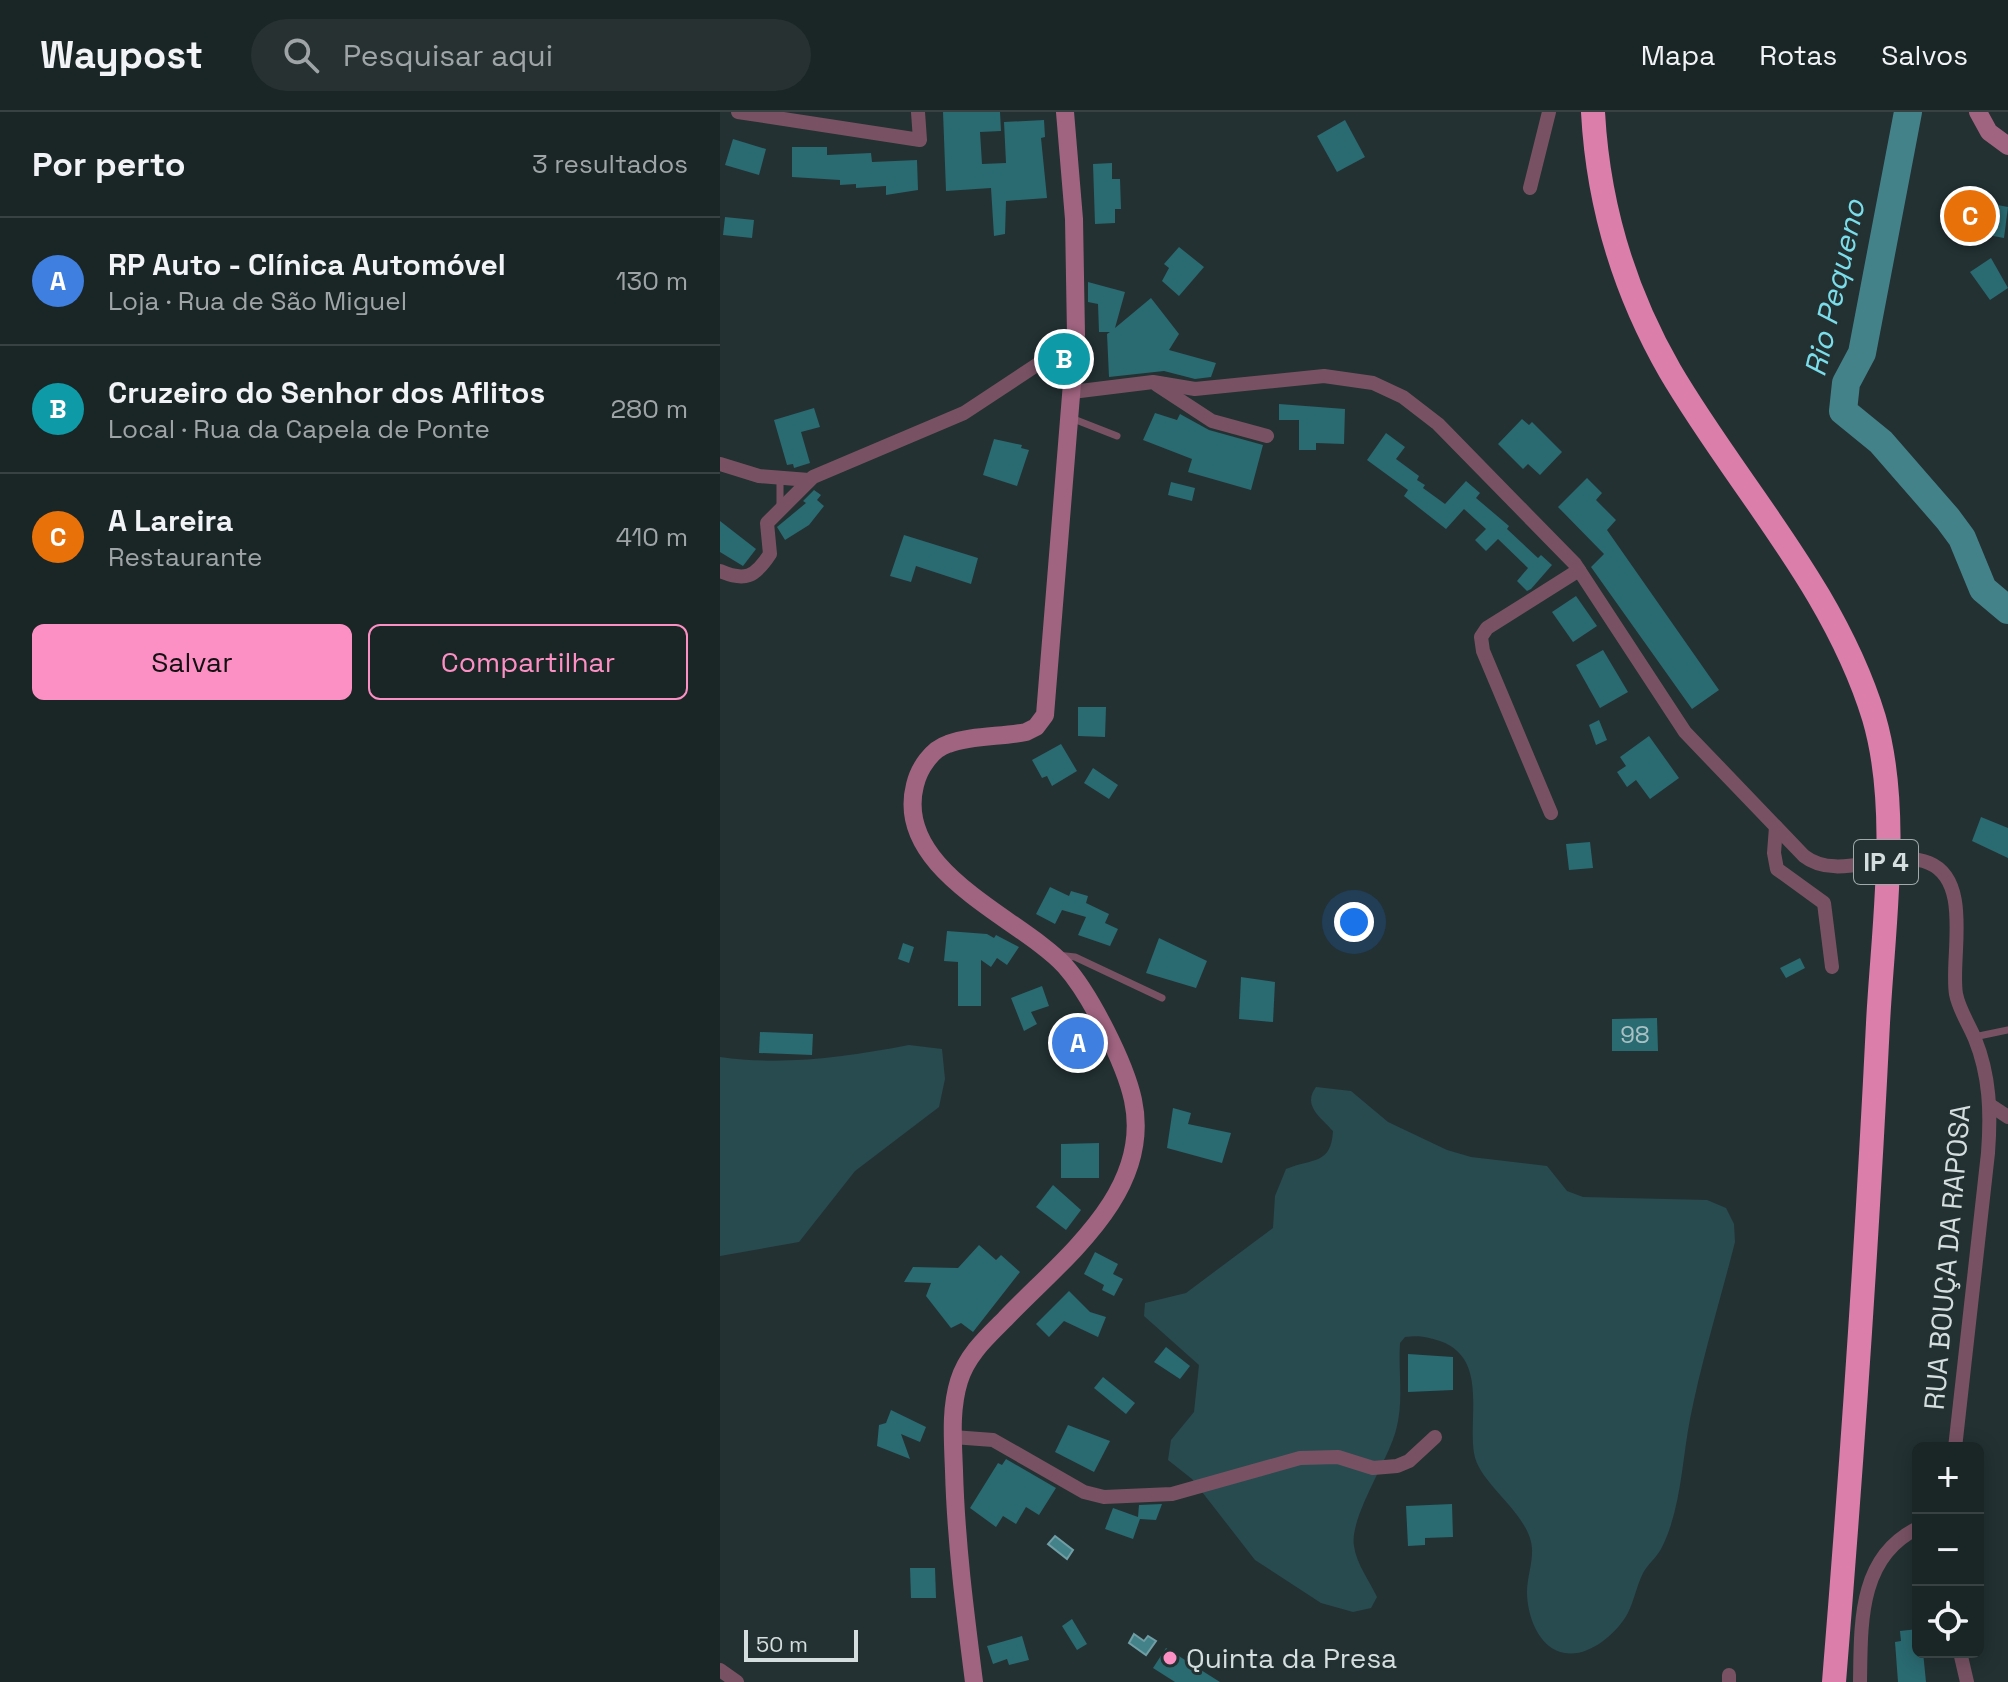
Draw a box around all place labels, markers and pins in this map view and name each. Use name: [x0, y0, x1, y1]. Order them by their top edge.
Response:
pin: C: [1944, 186, 1996, 246]
pin: B: [1038, 329, 1090, 389]
pin: A: [1052, 1013, 1104, 1073]
place label: Quinta da Presa: [1186, 1640, 1397, 1676]
marker: Quinta da Presa: [1161, 1649, 1179, 1667]

